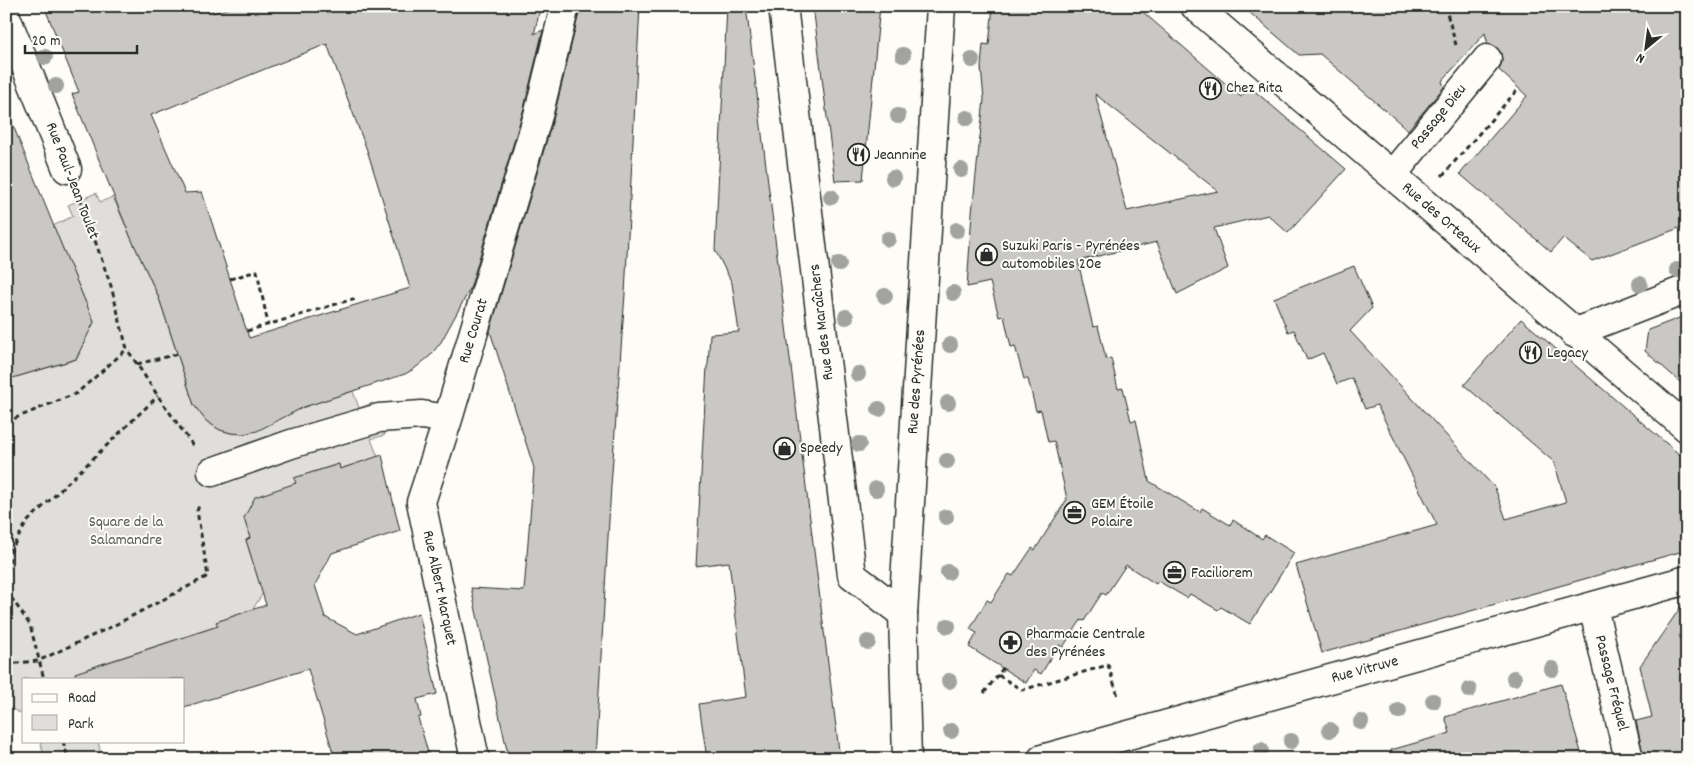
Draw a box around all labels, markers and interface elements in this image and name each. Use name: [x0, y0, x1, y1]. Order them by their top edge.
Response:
scale bar: [25, 22, 138, 54]
north arrow: [1620, 22, 1670, 72]
text: 20 m: [32, 31, 60, 53]
text: N: [1633, 47, 1649, 68]
restaurant icon: Chez Rita: [1198, 76, 1222, 100]
place label: Chez Rita: [1226, 77, 1283, 100]
street label: Passage Dieu: [1405, 79, 1473, 155]
street label: Rue Paul-Jean Toulet: [39, 119, 105, 243]
restaurant icon: Jeannine: [846, 143, 870, 167]
place label: Jeannine: [874, 144, 927, 167]
street label: Rue des Orteaux: [1396, 177, 1486, 259]
place label: Suzuki Paris - Pyrénées automobiles 20e: [1002, 235, 1140, 276]
shop icon: Suzuki Paris - Pyrénées automobiles 20e: [974, 243, 998, 267]
street label: Rue des Maraîchers: [803, 262, 841, 382]
street label: Rue Courat: [453, 296, 495, 366]
street label: Rue des Pyrénées: [902, 329, 932, 435]
restaurant icon: Legacy: [1519, 341, 1543, 365]
place label: Legacy: [1547, 342, 1589, 365]
shop icon: Speedy: [772, 436, 796, 460]
place label: Speedy: [800, 437, 843, 460]
place label: GEM Étoile Polaire: [1091, 493, 1153, 534]
office icon: GEM Étoile Polaire: [1063, 501, 1087, 525]
park label: Square de la Salamandre: [89, 511, 164, 552]
street label: Rue Albert Marquet: [416, 528, 462, 648]
office icon: Faciliorem: [1163, 561, 1187, 585]
place label: Faciliorem: [1191, 562, 1253, 585]
place label: Pharmacie Centrale des Pyrénées: [1026, 623, 1145, 664]
pharmacy icon: Pharmacie Centrale des Pyrénées: [998, 631, 1022, 655]
street label: Passage Fréquel: [1588, 633, 1634, 734]
street label: Rue Vitruve: [1329, 650, 1401, 690]
legend: [22, 678, 185, 742]
text: Road: [68, 688, 96, 710]
text: Park: [68, 714, 94, 736]

